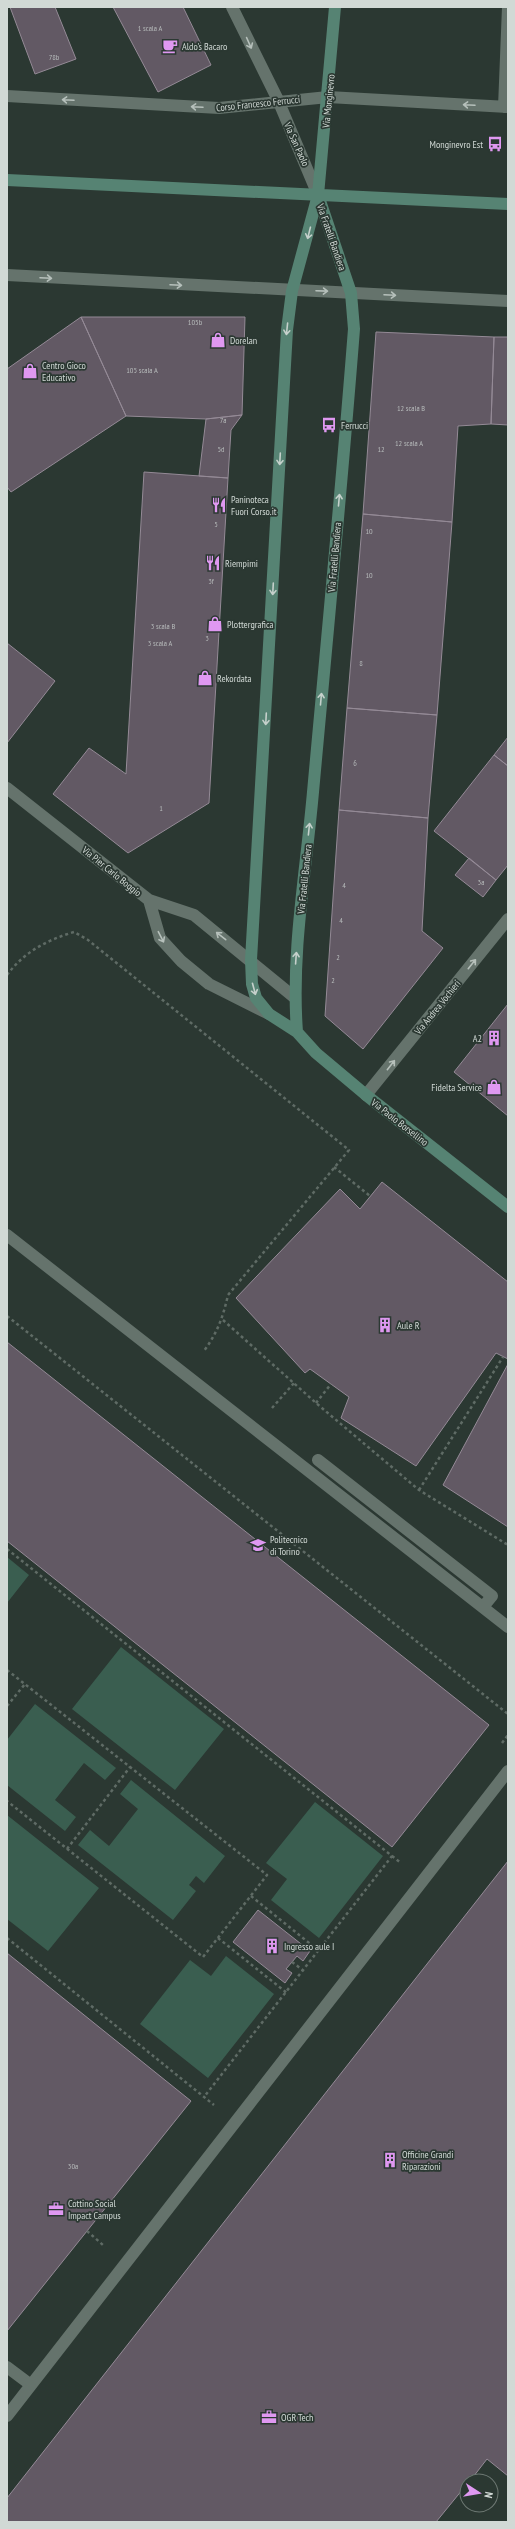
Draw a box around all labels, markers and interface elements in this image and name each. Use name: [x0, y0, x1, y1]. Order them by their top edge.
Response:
house number: 1 scala A: [138, 23, 162, 33]
one-way arrow: [245, 36, 253, 48]
cafe icon: Aldo's Bacaro: [161, 37, 179, 55]
place label: Aldo's Bacaro: [182, 40, 227, 53]
house number: 78b: [49, 52, 60, 62]
street label: Via Monginevro: [319, 74, 338, 129]
street label: Corso Francesco Ferrucci: [215, 93, 301, 114]
one-way arrow: [62, 96, 75, 103]
one-way arrow: [463, 101, 476, 108]
one-way arrow: [191, 103, 204, 111]
street label: Via San Paolo: [281, 119, 312, 168]
bus stop icon: Monginevro Est: [486, 135, 504, 153]
place label: Monginevro Est: [430, 138, 483, 151]
street label: Via Fratelli Bandiera: [314, 201, 349, 272]
one-way arrow: [305, 226, 312, 239]
one-way arrow: [39, 274, 52, 281]
one-way arrow: [169, 282, 182, 289]
one-way arrow: [315, 288, 328, 295]
one-way arrow: [383, 291, 396, 298]
house number: 105b: [188, 317, 203, 327]
one-way arrow: [284, 322, 291, 335]
shop icon: Dorelan: [209, 331, 227, 349]
place label: Dorelan: [230, 334, 257, 347]
place label: Centro Gioco Educativo: [42, 359, 86, 384]
shop icon: Centro Gioco Educativo: [21, 362, 39, 380]
house number: 105 scala A: [126, 365, 158, 375]
house number: 12 scala B: [397, 403, 425, 413]
house number: 7a: [220, 415, 226, 425]
bus stop icon: Ferrucci: [320, 416, 338, 434]
place label: Ferrucci: [341, 419, 368, 432]
house number: 12 scala A: [395, 438, 423, 448]
house number: 5d: [217, 444, 225, 454]
house number: 12: [377, 444, 385, 454]
one-way arrow: [276, 452, 284, 465]
place label: Paninoteca Fuori Corso.it: [231, 493, 277, 518]
one-way arrow: [335, 494, 343, 507]
restaurant icon: Paninoteca Fuori Corso.it: [210, 496, 228, 514]
house number: 5: [214, 519, 218, 529]
street label: Via Fratelli Bandiera: [325, 522, 344, 593]
house number: 10: [365, 526, 373, 536]
restaurant icon: Riempimi: [204, 554, 222, 572]
place label: Riempimi: [225, 557, 258, 570]
house number: 10: [365, 570, 373, 580]
house number: 3f: [208, 576, 215, 586]
one-way arrow: [269, 582, 276, 595]
shop icon: Plottergrafica: [206, 615, 224, 633]
place label: Plottergrafica: [227, 618, 273, 631]
house number: 3 scala B: [151, 621, 176, 631]
house number: 3: [205, 633, 209, 643]
house number: 3 scala A: [148, 638, 172, 648]
house number: 8: [359, 658, 363, 668]
shop icon: Rekordata: [196, 669, 214, 687]
place label: Rekordata: [217, 672, 251, 685]
one-way arrow: [318, 693, 325, 706]
one-way arrow: [262, 712, 269, 725]
house number: 6: [353, 758, 357, 768]
house number: 1: [159, 803, 163, 813]
one-way arrow: [305, 823, 313, 836]
street label: Via Pier Carlo Boggio: [79, 843, 144, 899]
street label: Via Fratelli Bandiera: [294, 844, 315, 916]
house number: 3a: [478, 877, 484, 887]
house number: 4: [342, 880, 346, 890]
house number: 4: [339, 915, 343, 925]
one-way arrow: [158, 931, 165, 943]
one-way arrow: [215, 932, 226, 940]
one-way arrow: [292, 952, 299, 965]
house number: 2: [336, 952, 340, 962]
one-way arrow: [467, 958, 476, 969]
house number: 2: [331, 975, 335, 985]
street label: Via Andrea Vochieri: [411, 977, 463, 1038]
one-way arrow: [251, 983, 258, 996]
building icon: A2: [485, 1029, 503, 1047]
place label: A2: [473, 1032, 482, 1045]
one-way arrow: [387, 1060, 395, 1071]
shop icon: Fidelta Service: [485, 1078, 503, 1096]
place label: Fidelta Service: [431, 1081, 482, 1094]
street label: Via Paolo Borsellino: [368, 1095, 431, 1149]
building icon: Aule R: [376, 1316, 394, 1334]
place label: Aule R: [397, 1319, 420, 1332]
place label: Politecnico di Torino: [270, 1533, 308, 1558]
school or university icon: Politecnico di Torino: [249, 1536, 267, 1554]
building icon: Ingresso aule I: [263, 1937, 281, 1955]
place label: Ingresso aule I: [284, 1940, 334, 1953]
place label: Officine Grandi Riparazioni: [402, 2148, 453, 2173]
building icon: Officine Grandi Riparazioni: [381, 2151, 399, 2169]
house number: 30a: [68, 2161, 78, 2171]
place label: Cottino Social Impact Campus: [68, 2197, 121, 2222]
office icon: Cottino Social Impact Campus: [47, 2200, 65, 2218]
office icon: OGR Tech: [260, 2408, 278, 2426]
place label: OGR Tech: [281, 2411, 314, 2424]
north arrow: [459, 2473, 499, 2513]
text: N: [481, 2491, 496, 2499]

